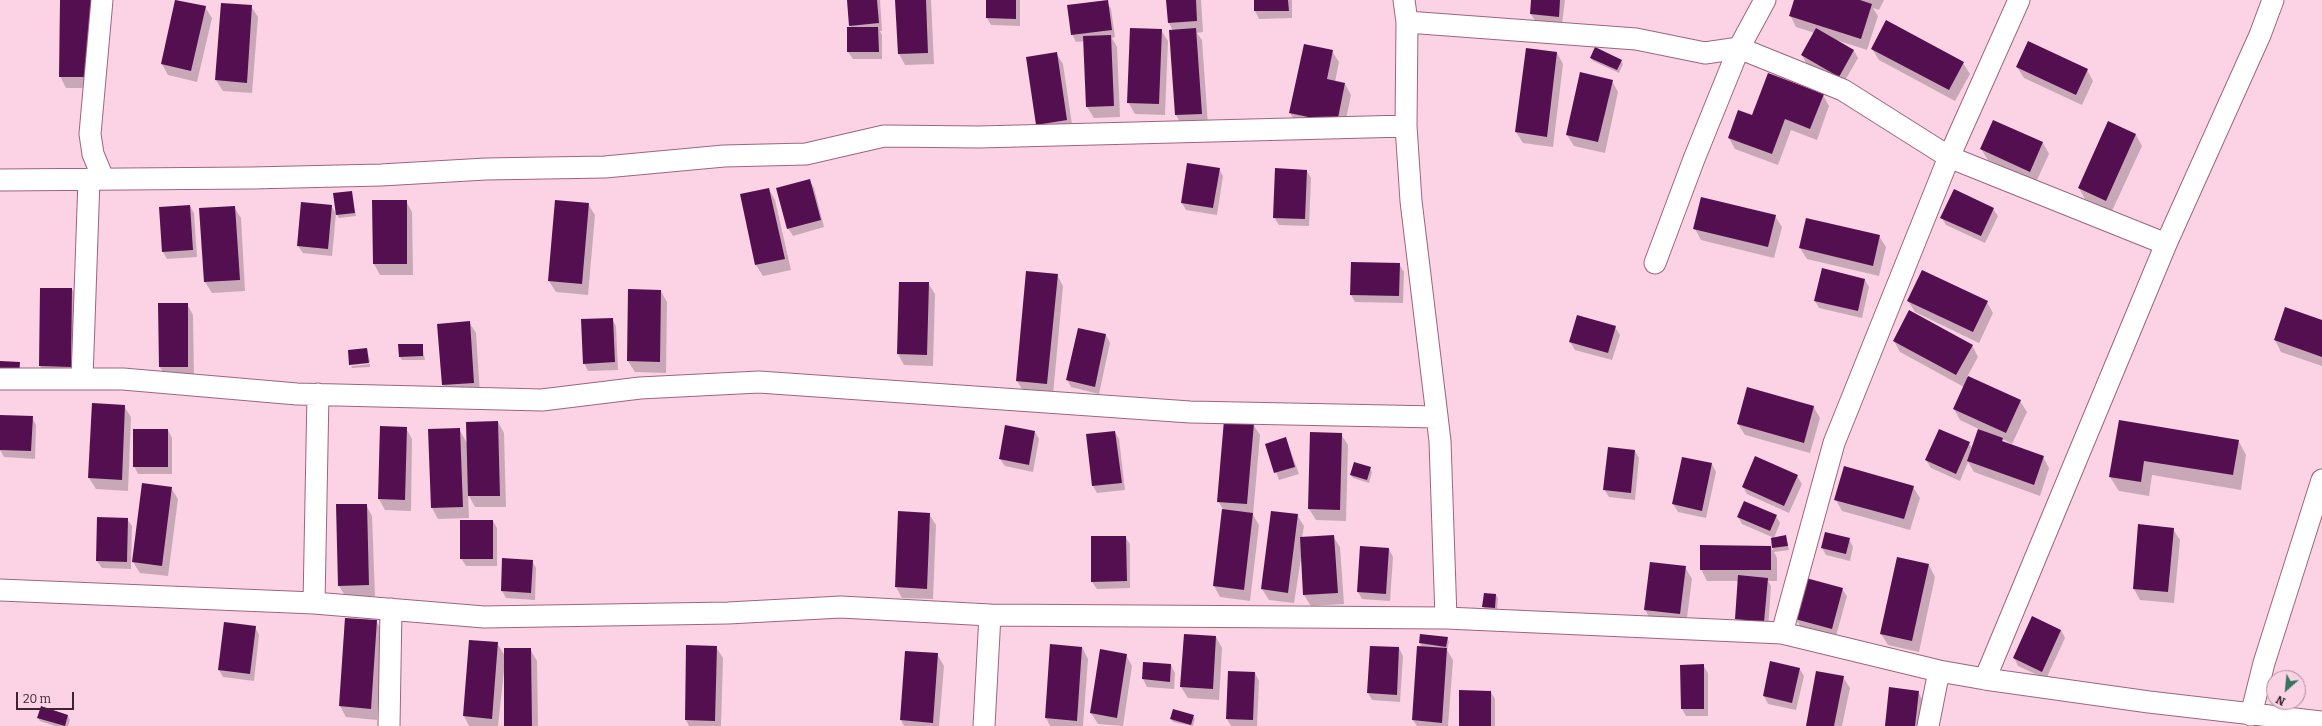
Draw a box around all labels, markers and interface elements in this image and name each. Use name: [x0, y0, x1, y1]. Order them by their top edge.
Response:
north arrow: [2266, 670, 2306, 710]
scale bar: [18, 684, 76, 710]
text: 20 m: [23, 692, 51, 706]
text: N: [2274, 693, 2288, 708]

